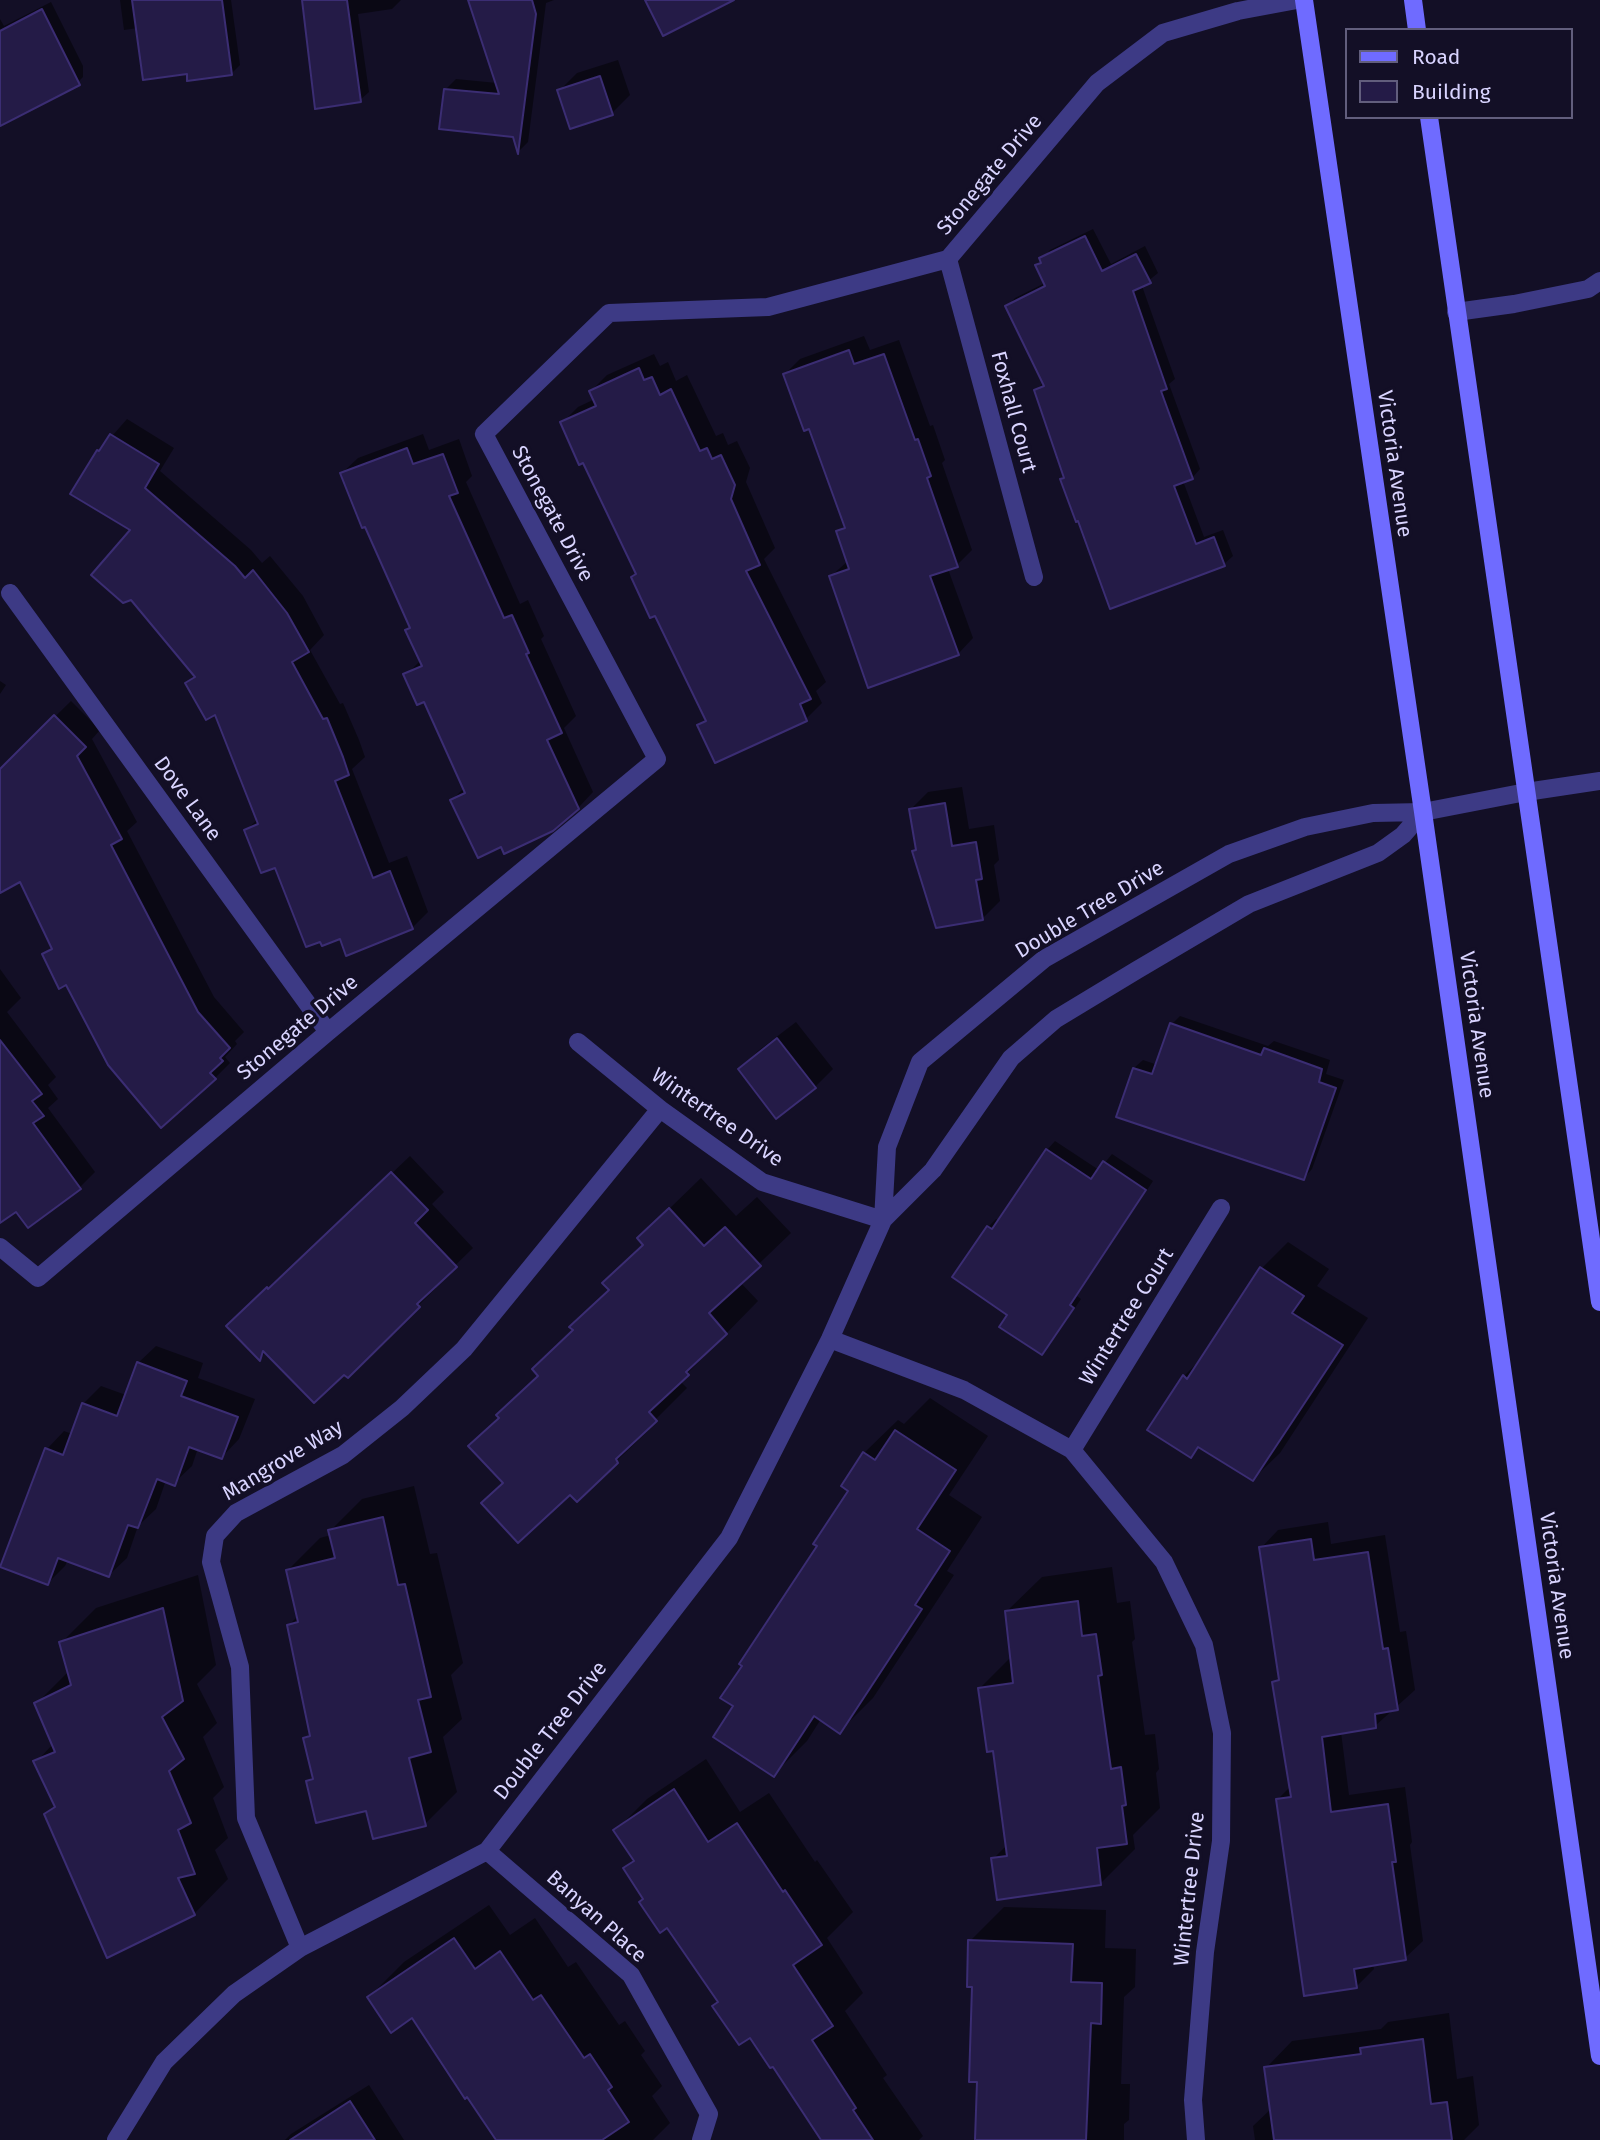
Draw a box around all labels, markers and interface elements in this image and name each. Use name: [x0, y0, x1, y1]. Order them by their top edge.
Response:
legend: [1344, 28, 1572, 119]
text: Road: [1412, 44, 1460, 70]
text: Building: [1412, 79, 1491, 105]
street label: Stonegate Drive: [932, 109, 1048, 241]
street label: Foxhall Court: [985, 348, 1041, 476]
street label: Victoria Avenue: [1371, 389, 1417, 539]
street label: Stonegate Drive: [506, 442, 598, 586]
street label: Dove Lane: [148, 752, 226, 846]
street label: Double Tree Drive: [1011, 856, 1169, 964]
street label: Victoria Avenue: [1453, 950, 1499, 1100]
street label: Stonegate Drive: [232, 970, 364, 1086]
street label: Wintertree Drive: [646, 1063, 788, 1173]
street label: Wintertree Court: [1075, 1244, 1179, 1390]
street label: Mangrove Way: [218, 1415, 348, 1507]
street label: Victoria Avenue: [1533, 1511, 1579, 1661]
street label: Double Tree Drive: [489, 1657, 613, 1805]
street label: Wintertree Drive: [1169, 1811, 1211, 1967]
street label: Banyan Place: [541, 1865, 651, 1969]

